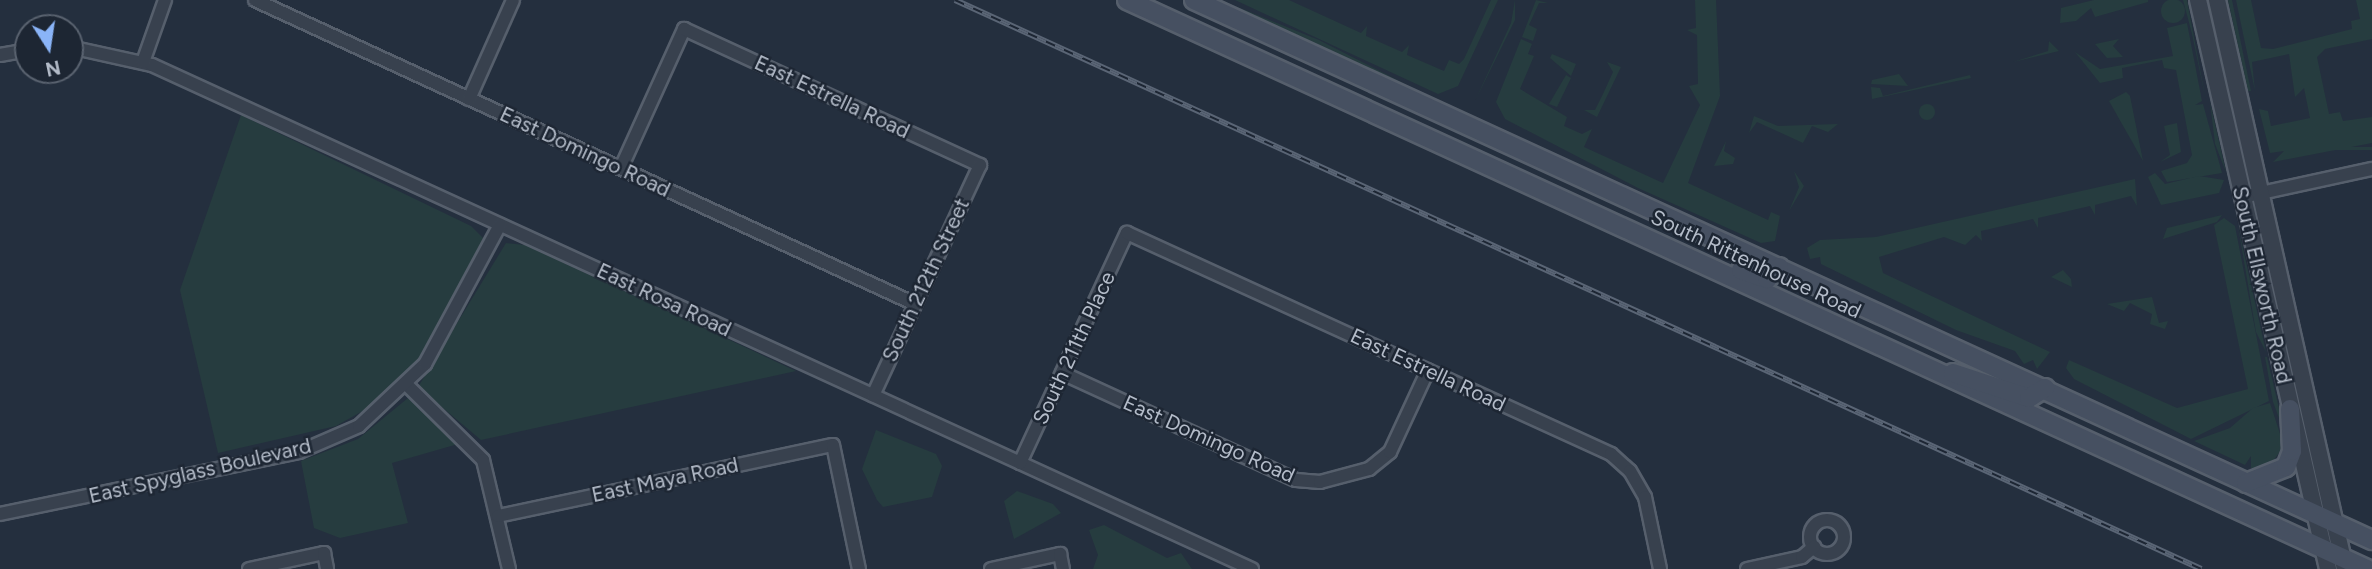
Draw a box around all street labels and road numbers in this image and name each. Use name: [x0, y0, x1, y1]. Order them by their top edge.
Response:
street label: East Estrella Road: [750, 50, 914, 144]
street label: East Domingo Road: [496, 101, 674, 203]
street label: South Ellsworth Road: [2227, 184, 2297, 386]
street label: South 212th Street: [877, 194, 975, 366]
street label: South Rittenhouse Road: [1647, 204, 1865, 324]
street label: East Rosa Road: [593, 258, 735, 342]
street label: South 211th Place: [1028, 268, 1120, 428]
street label: East Estrella Road: [1346, 323, 1510, 417]
street label: East Domingo Road: [1119, 390, 1299, 488]
street label: East Spyglass Boulevard: [86, 433, 314, 509]
street label: East Maya Road: [589, 452, 741, 508]

